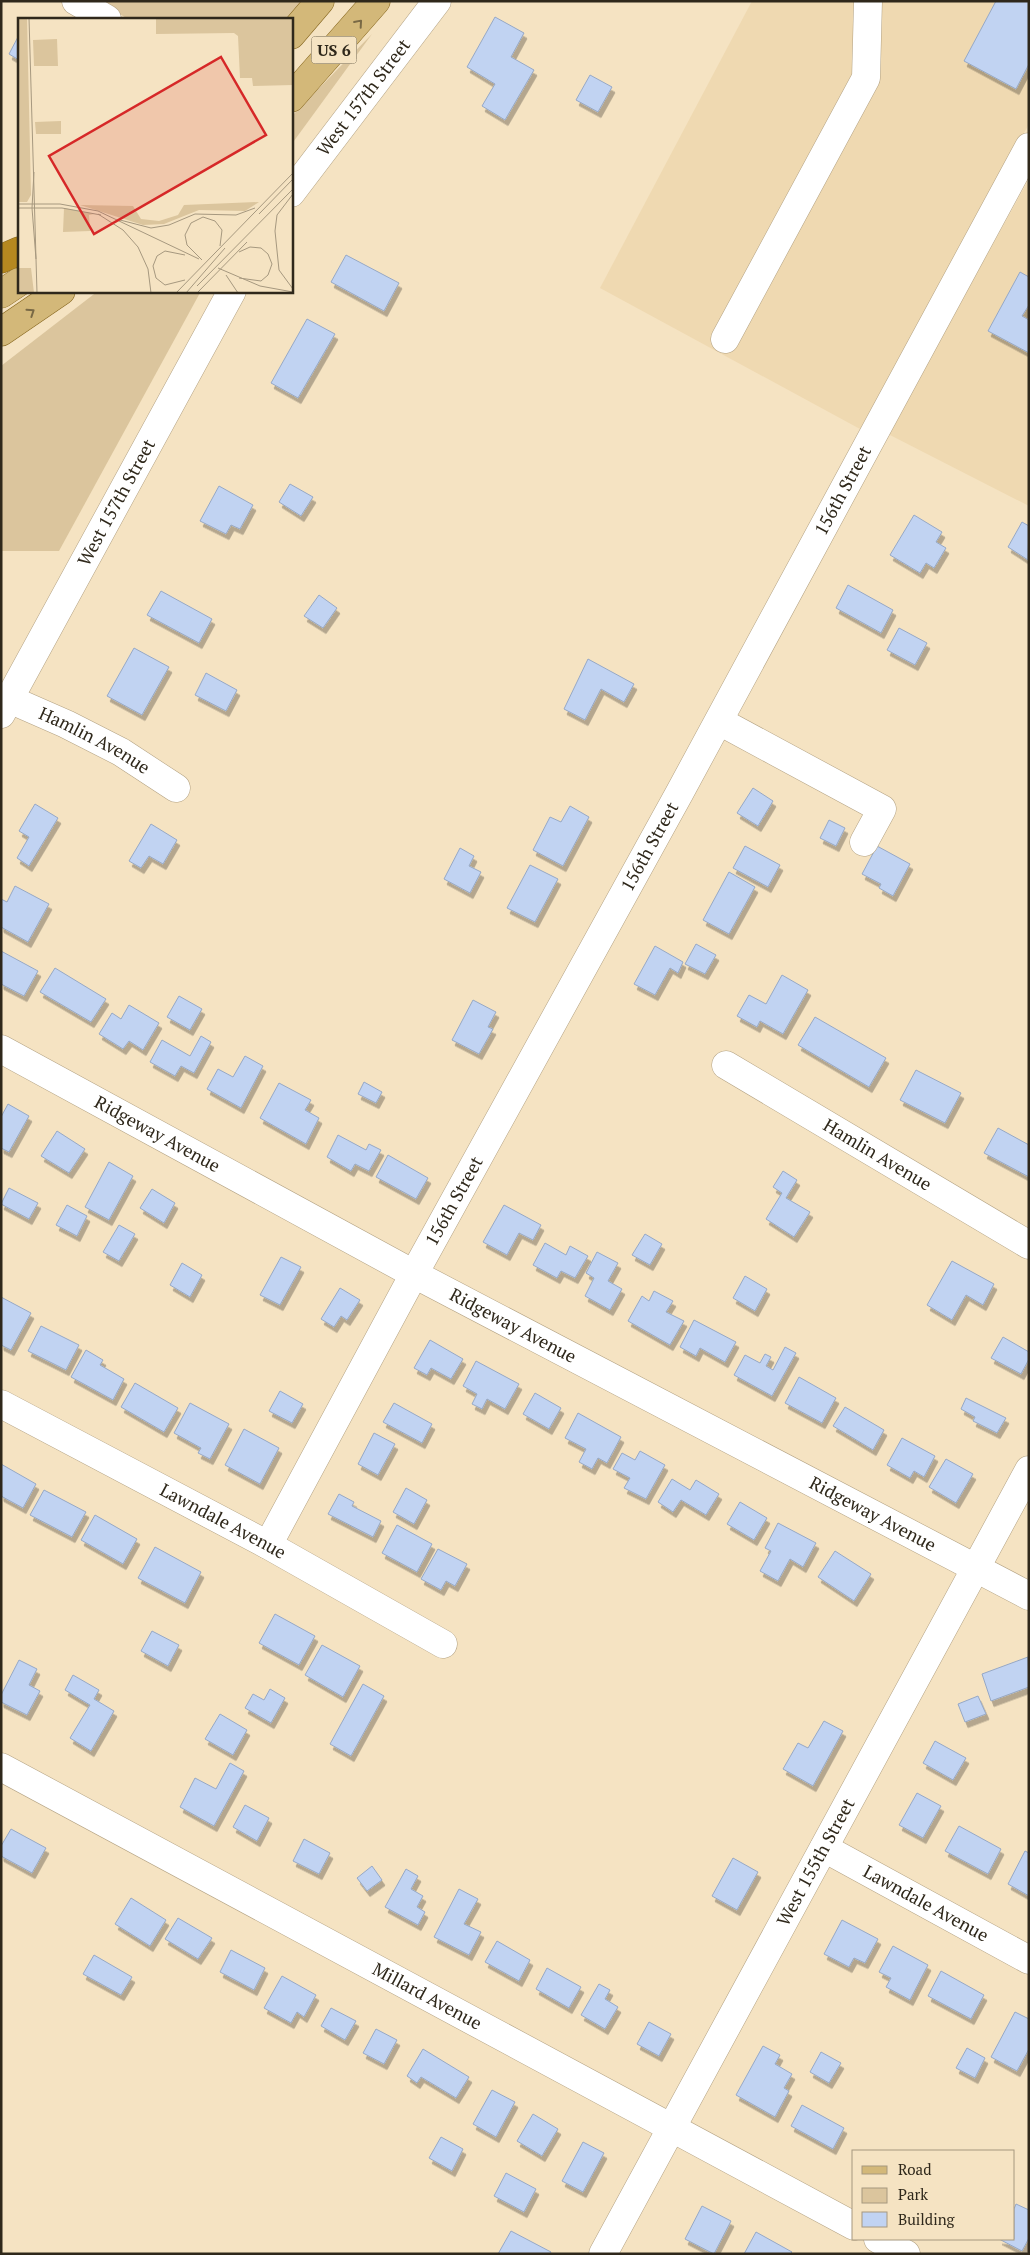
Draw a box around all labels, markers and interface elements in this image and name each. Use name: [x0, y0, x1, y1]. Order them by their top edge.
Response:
inset map: [18, 18, 292, 292]
one-way arrow: [353, 19, 362, 28]
street label: West 157th Street: [311, 33, 415, 160]
road number: US 6: [312, 36, 356, 64]
one-way arrow: [26, 308, 35, 318]
street label: West 157th Street: [71, 434, 160, 570]
street label: 156th Street: [808, 441, 876, 539]
street label: Hamlin Avenue: [36, 701, 155, 779]
street label: 156th Street: [615, 797, 683, 895]
street label: Ridgeway Avenue: [91, 1089, 225, 1177]
street label: Hamlin Avenue: [819, 1112, 937, 1196]
street label: 156th Street: [419, 1151, 488, 1250]
street label: Ridgeway Avenue: [446, 1282, 581, 1368]
street label: Ridgeway Avenue: [806, 1470, 941, 1556]
street label: Lawndale Avenue: [156, 1477, 291, 1564]
street label: West 155th Street: [771, 1793, 860, 1930]
street label: Lawndale Avenue: [859, 1859, 993, 1947]
street label: Millard Avenue: [369, 1956, 487, 2035]
legend: [852, 2150, 1015, 2240]
text: Road: [898, 2159, 931, 2179]
text: Park: [898, 2184, 928, 2204]
text: Building: [898, 2209, 956, 2229]

